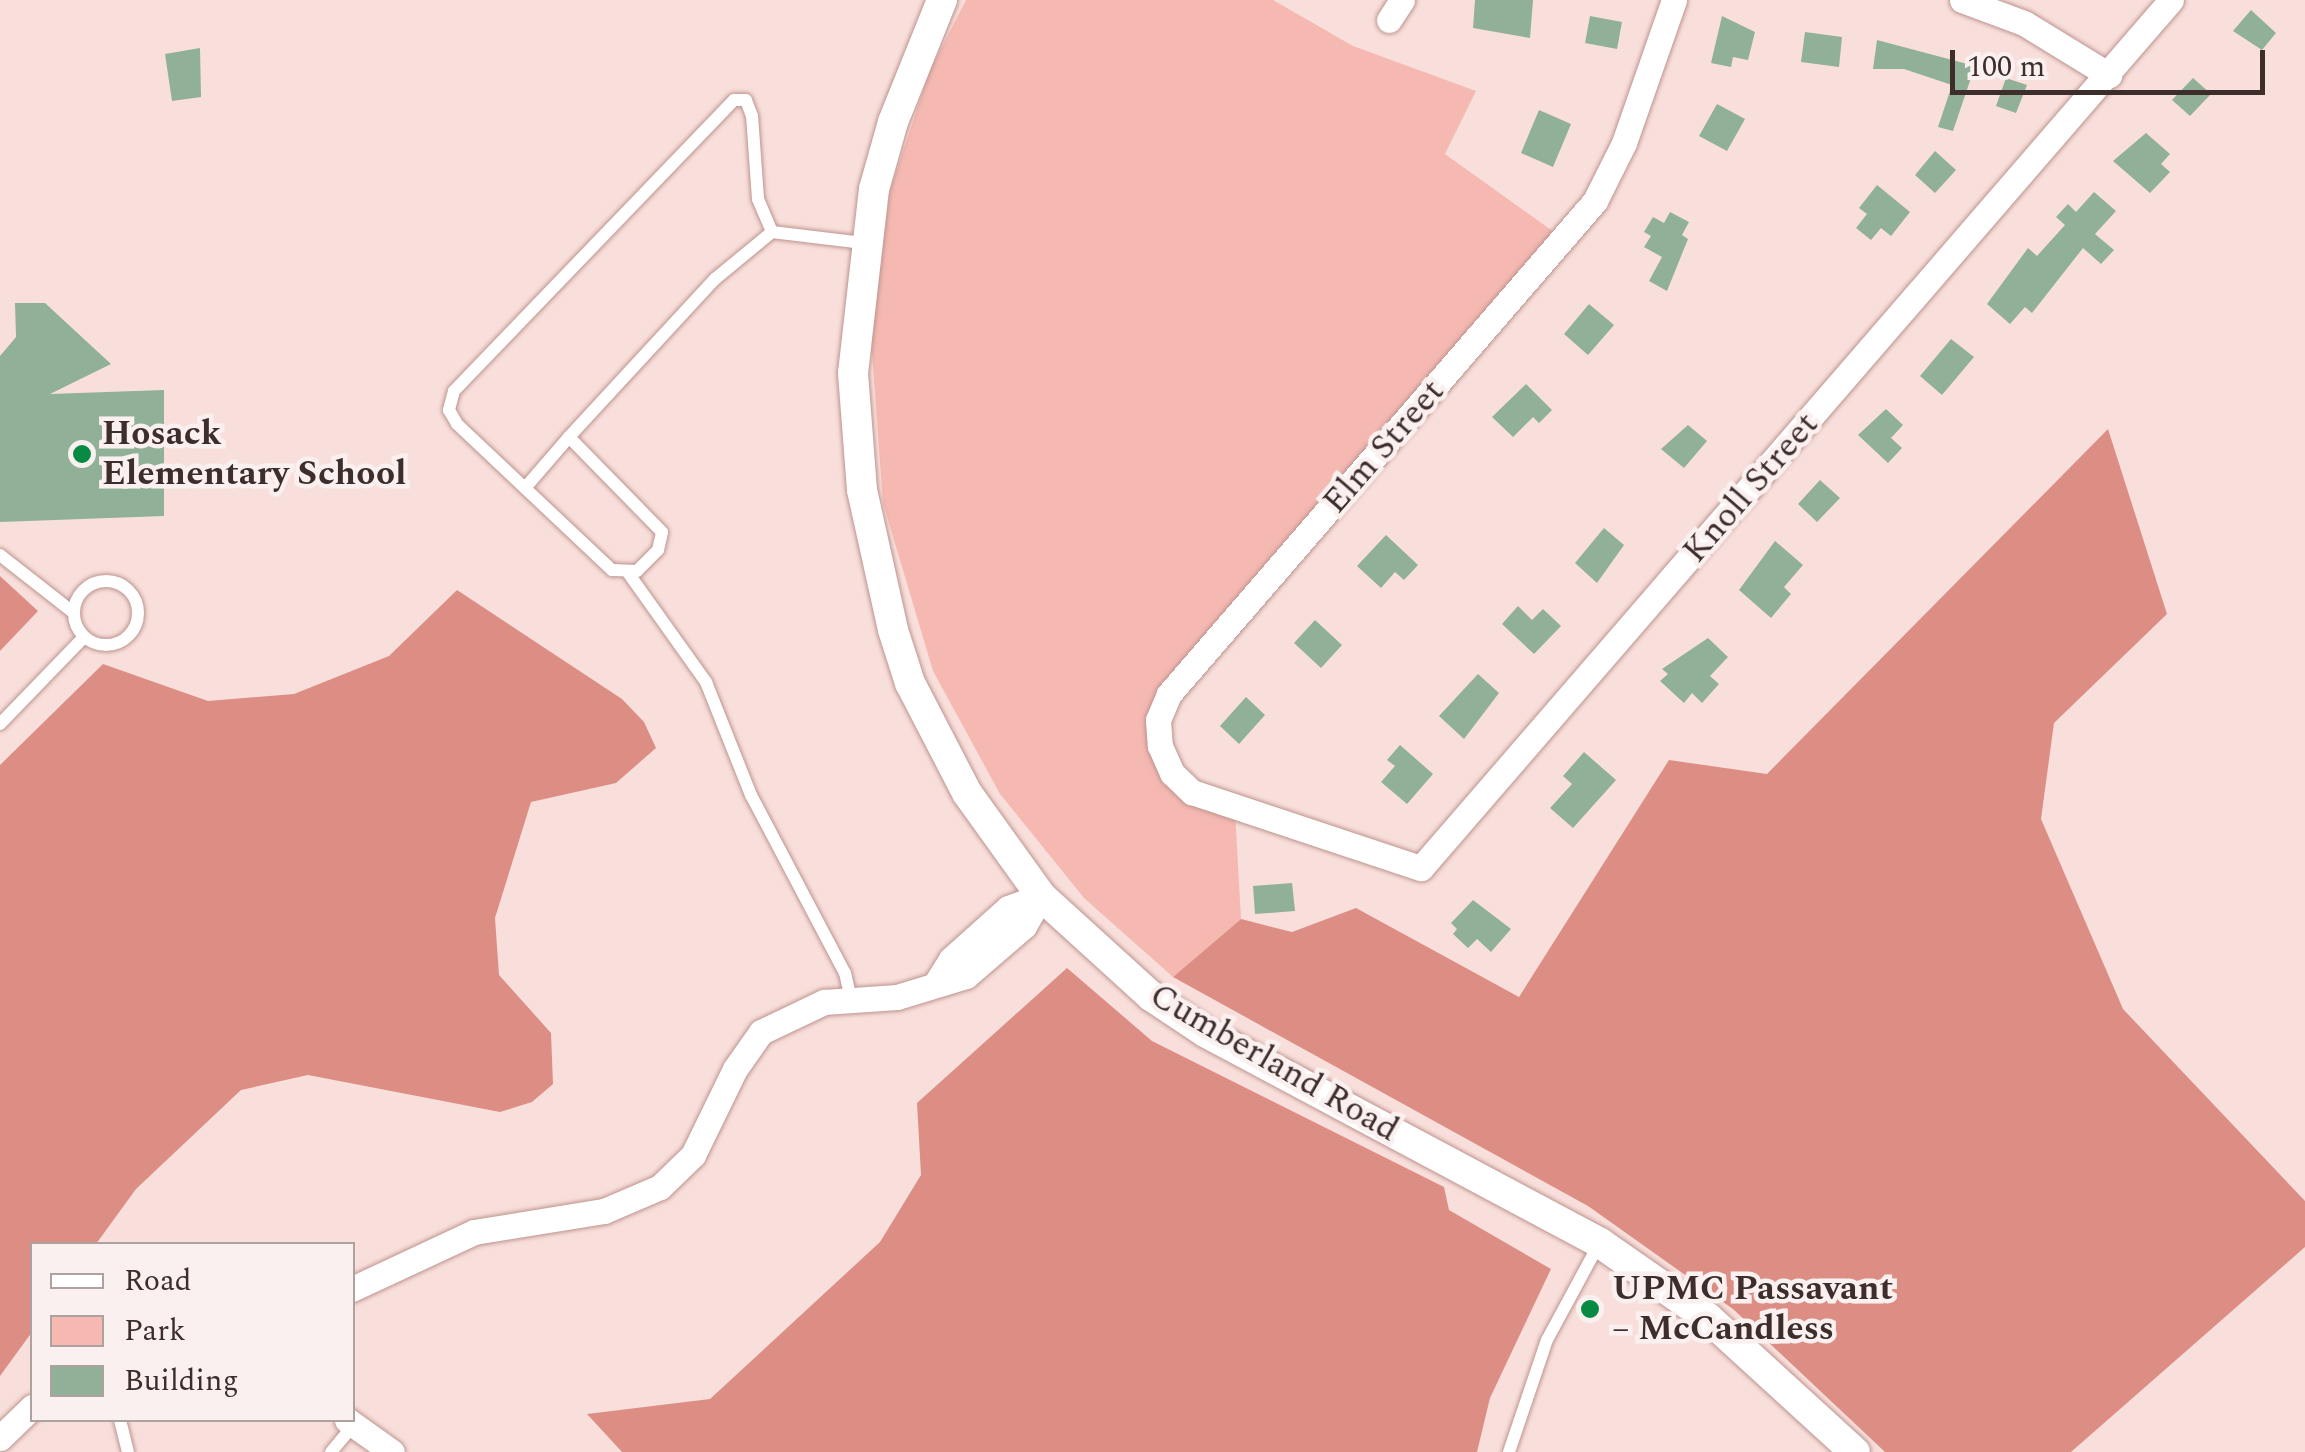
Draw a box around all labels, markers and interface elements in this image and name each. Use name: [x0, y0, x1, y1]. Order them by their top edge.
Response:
scale bar: [1955, 30, 2270, 92]
text: 100 m: [1967, 44, 2045, 90]
street label: Elm Street: [1314, 371, 1454, 523]
street label: Knoll Street: [1674, 404, 1828, 572]
place label: Hosack Elementary School: [102, 413, 406, 495]
marker: Hosack Elementary School: [71, 443, 93, 465]
street label: Cumberland Road: [1142, 975, 1406, 1151]
legend: [30, 1242, 355, 1422]
text: Road: [124, 1258, 192, 1304]
place label: UPMC Passavant – McCandless: [1612, 1268, 1893, 1350]
marker: UPMC Passavant – McCandless: [1577, 1296, 1603, 1322]
text: Park: [124, 1308, 186, 1354]
text: Building: [124, 1358, 239, 1404]

